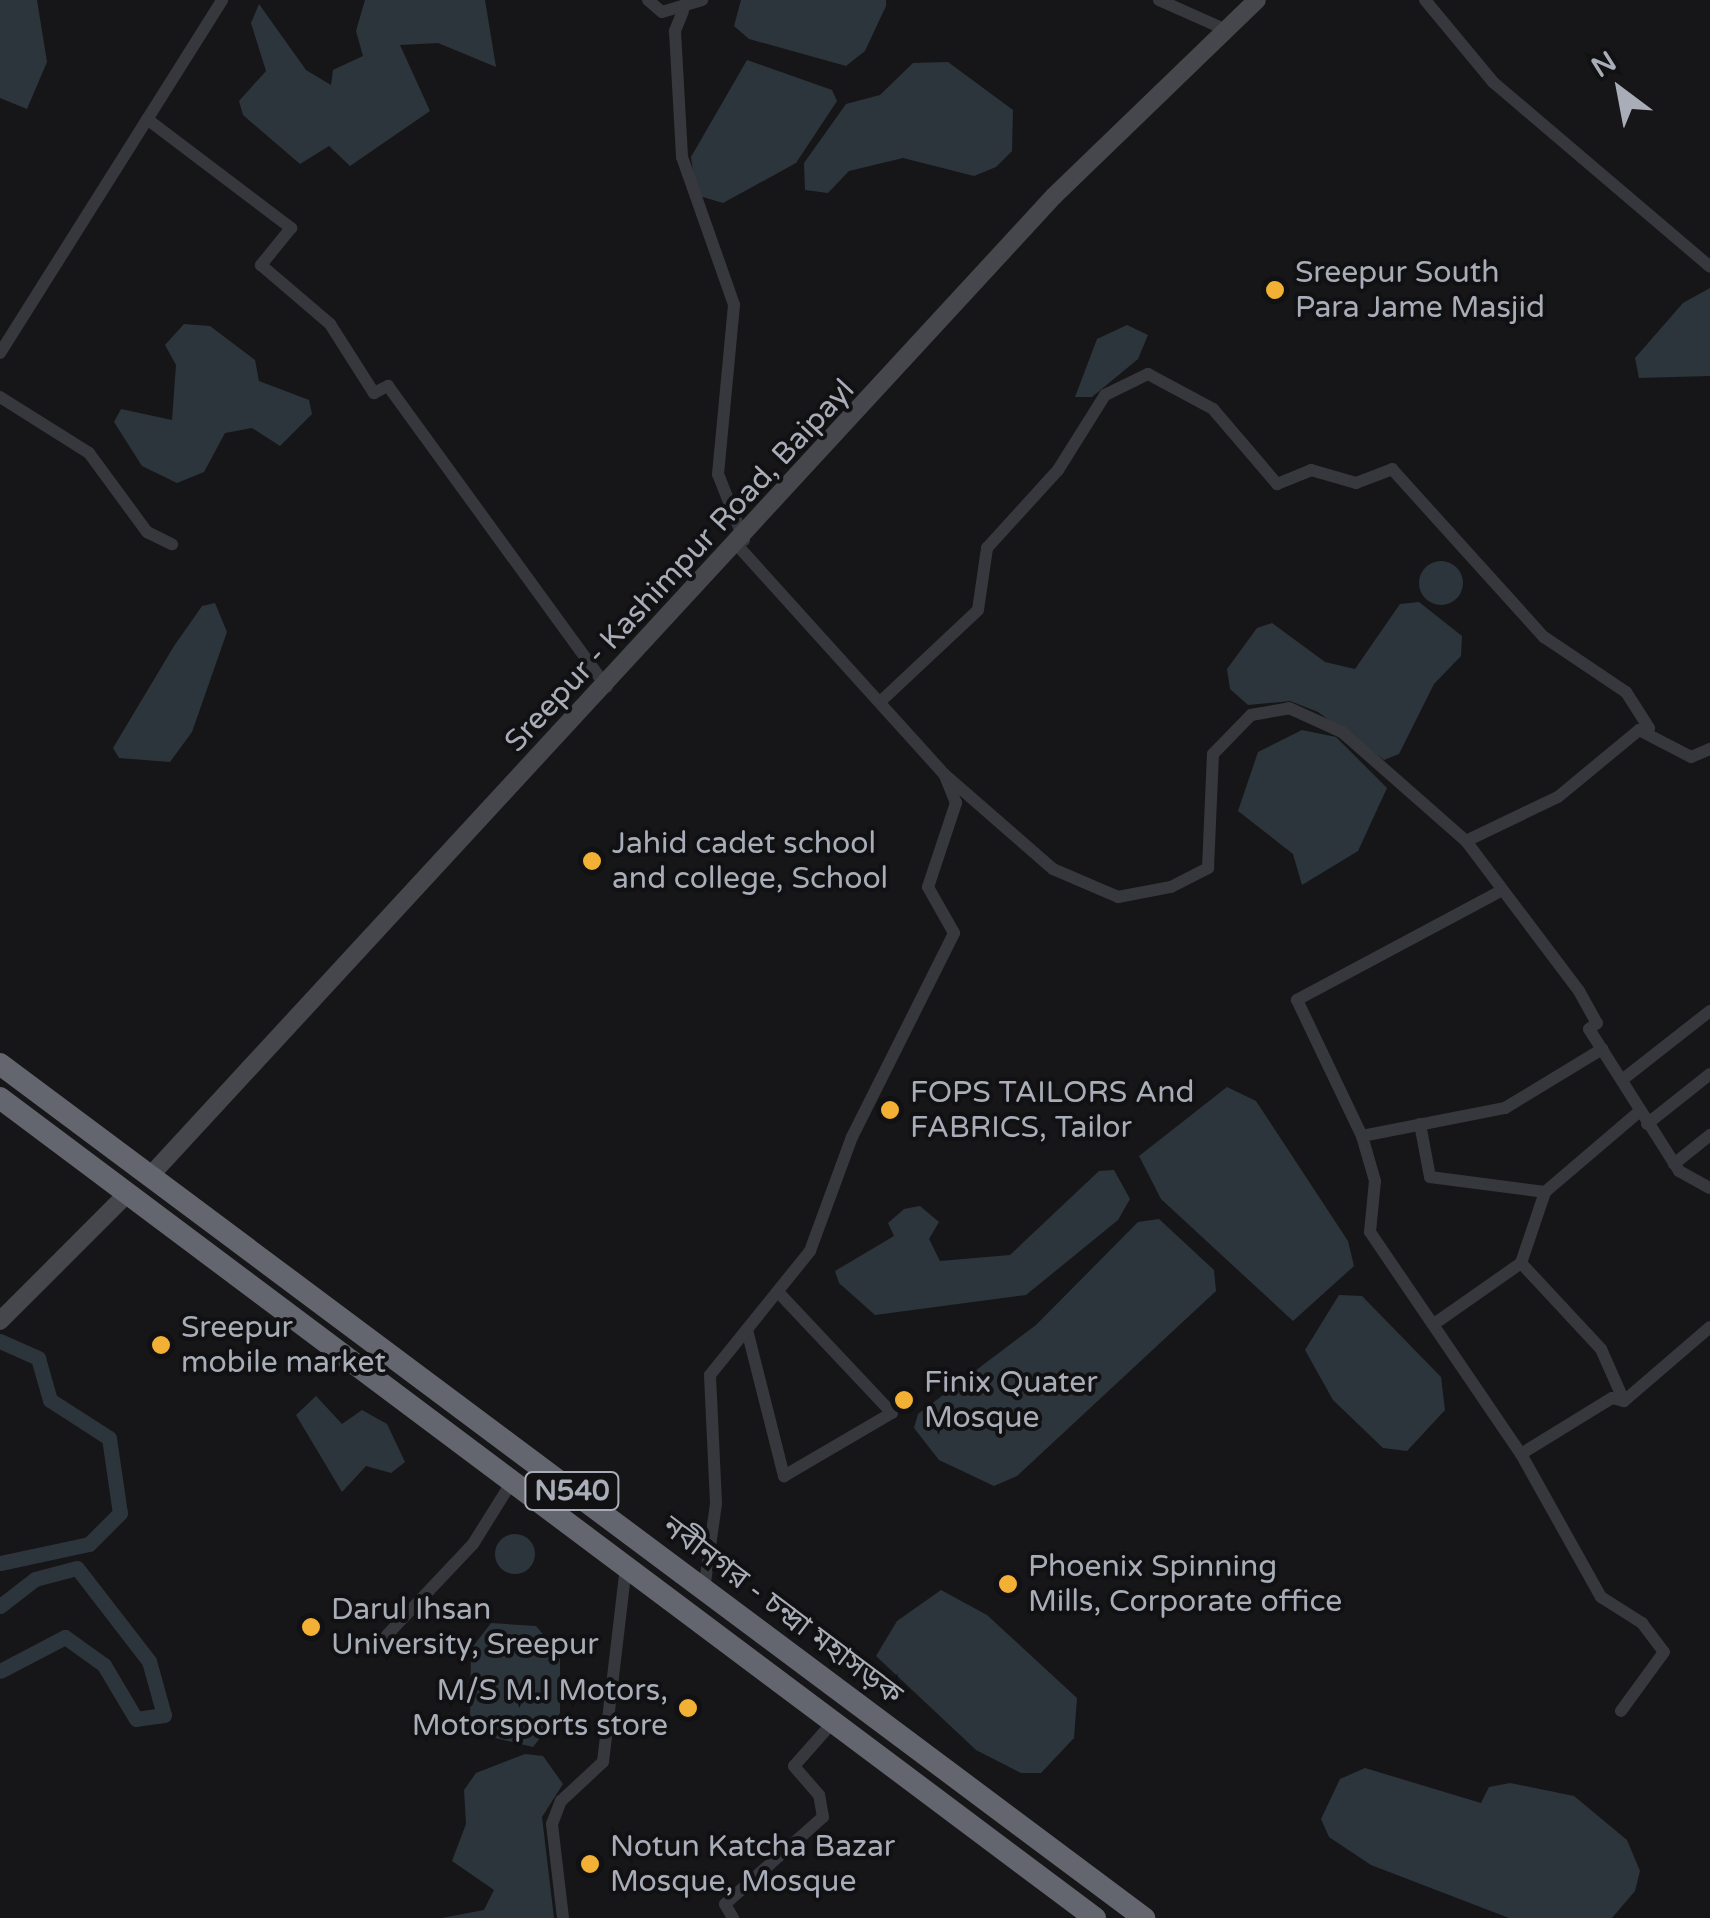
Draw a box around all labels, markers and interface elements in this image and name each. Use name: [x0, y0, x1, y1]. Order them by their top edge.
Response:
north arrow: [1570, 40, 1670, 140]
text: N: [1586, 44, 1623, 85]
place label: Sreepur South Para Jame Masjid: [1295, 255, 1545, 326]
marker: Sreepur South Para Jame Masjid: [1264, 279, 1286, 301]
street label: Sreepur - Kashimpur Road, Baipayl: [498, 372, 862, 760]
place label: Jahid cadet school and college, School: [612, 826, 888, 896]
marker: Jahid cadet school and college, School: [581, 850, 603, 872]
place label: FOPS TAILORS And FABRICS, Tailor: [910, 1075, 1194, 1146]
marker: FOPS TAILORS And FABRICS, Tailor: [879, 1099, 901, 1121]
place label: Sreepur mobile market: [181, 1310, 386, 1380]
marker: Sreepur mobile market: [150, 1334, 172, 1356]
place label: Finix Quater Mosque: [924, 1365, 1098, 1436]
marker: Finix Quater Mosque: [893, 1389, 915, 1411]
road number: N540: [522, 1468, 622, 1514]
street label: নবীনগর - চন্দ্রা মহাসড়ক: [655, 1509, 909, 1713]
place label: Phoenix Spinning Mills, Corporate office: [1028, 1549, 1342, 1620]
marker: Phoenix Spinning Mills, Corporate office: [997, 1573, 1019, 1595]
place label: Darul Ihsan University, Sreepur: [331, 1592, 599, 1662]
marker: Darul Ihsan University, Sreepur: [300, 1616, 322, 1638]
place label: M/S M.I Motors, Motorsports store: [412, 1673, 668, 1744]
marker: M/S M.I Motors, Motorsports store: [677, 1697, 699, 1719]
place label: Notun Katcha Bazar Mosque, Mosque: [610, 1829, 895, 1900]
marker: Notun Katcha Bazar Mosque, Mosque: [579, 1853, 601, 1875]

